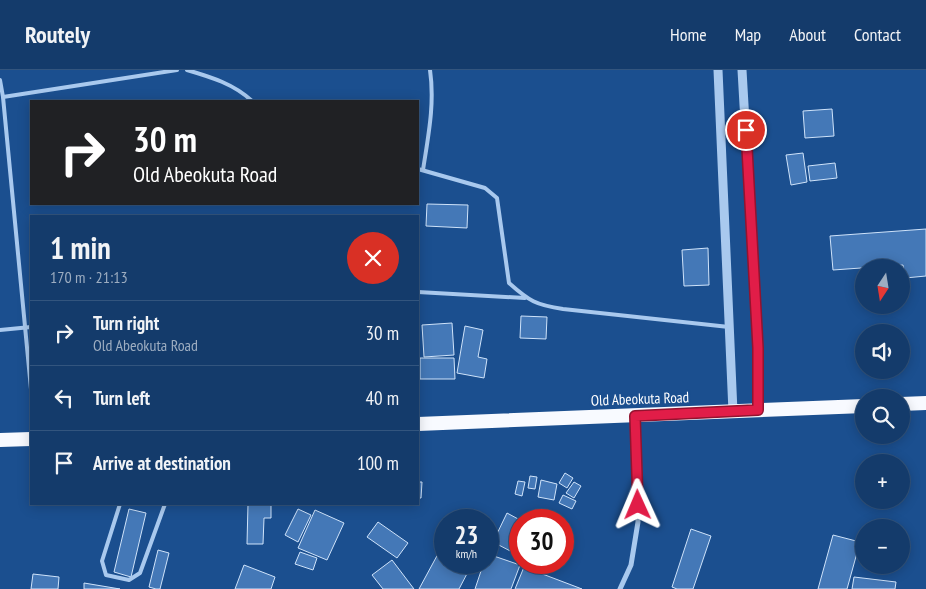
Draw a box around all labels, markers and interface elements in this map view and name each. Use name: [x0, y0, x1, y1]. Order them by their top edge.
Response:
text: Routely: [25, 19, 90, 50]
text: Home: [670, 23, 707, 46]
text: Map: [735, 23, 761, 46]
text: About: [789, 23, 826, 46]
text: Contact: [854, 23, 901, 46]
pin: [725, 109, 767, 151]
text: 30 m: [133, 116, 197, 162]
icon: arrive: [732, 116, 760, 144]
icon: right: [50, 120, 115, 185]
text: Old Abeokuta Road: [133, 160, 277, 188]
text: 1 min: [50, 228, 111, 267]
button: close: [347, 232, 399, 284]
north arrow: [855, 259, 910, 314]
map controls: [855, 259, 910, 574]
text: 170 m · 21:13: [50, 267, 128, 287]
text: Turn right: [93, 311, 159, 335]
icon: right: [50, 319, 78, 347]
text: 30 m: [366, 321, 399, 345]
button: sound: [855, 324, 910, 379]
text: Old Abeokuta Road: [93, 335, 198, 355]
icon: left: [50, 384, 78, 412]
text: Turn left: [93, 386, 150, 410]
text: 40 m: [366, 386, 399, 410]
street label: Old Abeokuta Road: [590, 387, 689, 410]
button: search: [855, 389, 910, 444]
icon: arrive: [50, 449, 78, 477]
text: Arrive at destination: [93, 451, 231, 475]
text: 100 m: [357, 451, 399, 475]
button: +: [855, 454, 910, 509]
position arrow: [611, 478, 663, 530]
speed limit sign: 30: [509, 509, 574, 574]
text: 23: [455, 519, 478, 551]
button: −: [855, 519, 910, 574]
text: km/h: [456, 546, 477, 561]

